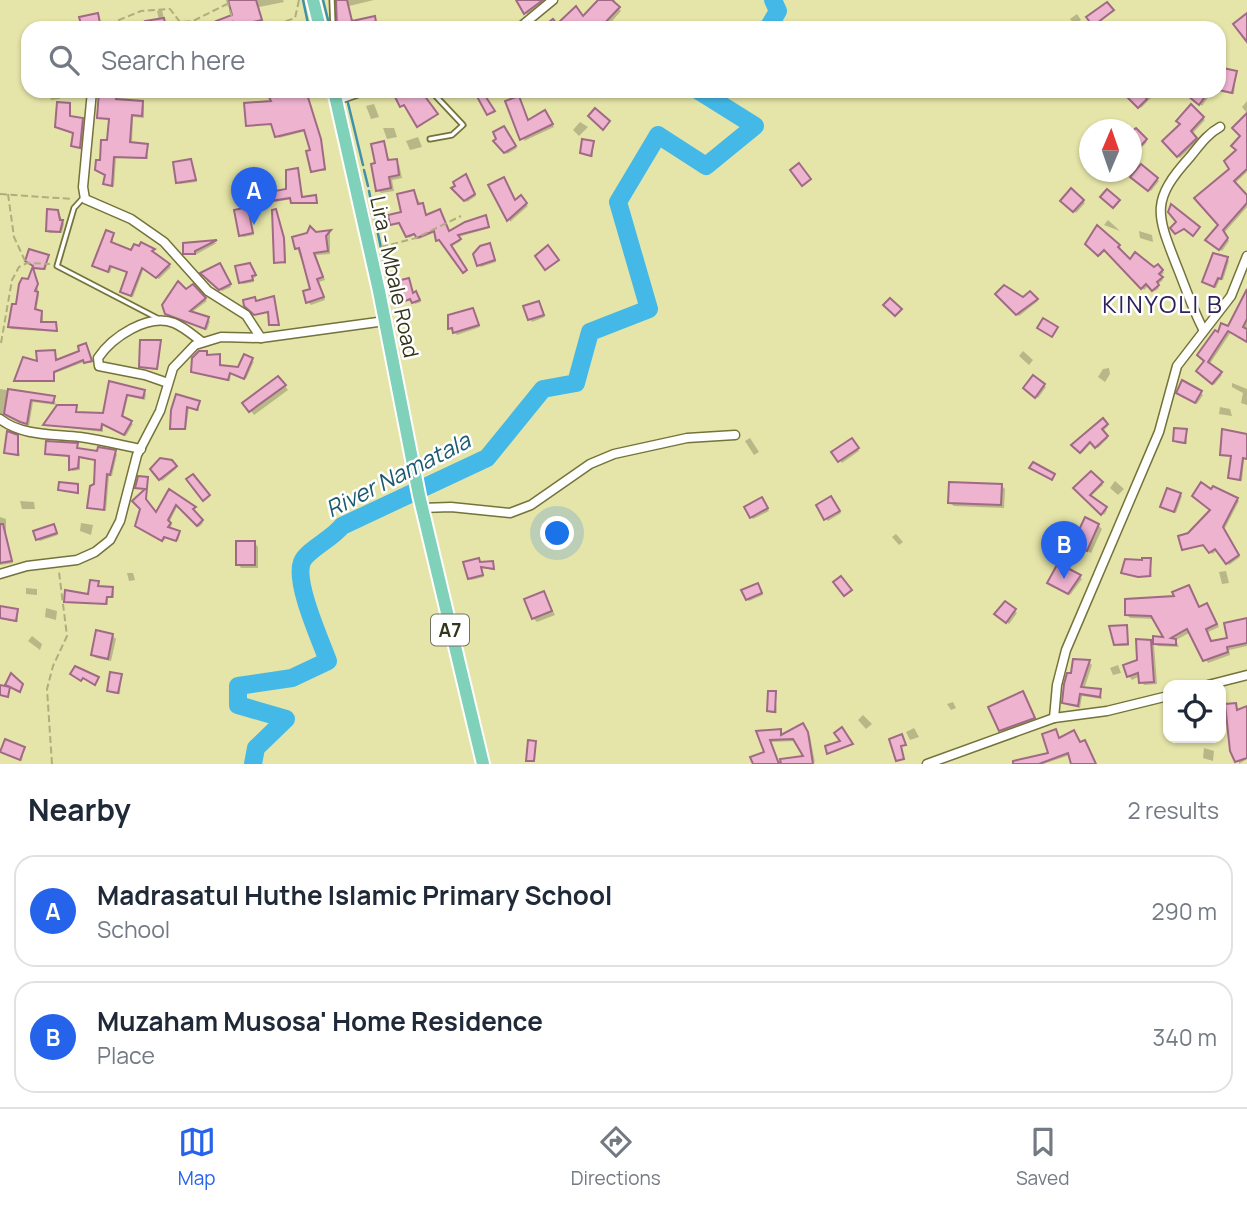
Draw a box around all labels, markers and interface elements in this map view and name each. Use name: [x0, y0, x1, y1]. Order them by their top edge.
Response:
search box: [21, 21, 1226, 98]
icon: search: [45, 41, 83, 79]
text: Search here: [101, 42, 246, 78]
north arrow: [1079, 119, 1142, 182]
pin: A: [231, 167, 277, 225]
street label: Lira - Mbale Road: [364, 193, 426, 360]
district label: KINYOLI B: [1102, 287, 1224, 320]
water label: River Namatala: [320, 423, 476, 524]
your location: [540, 516, 574, 550]
pin: B: [1041, 521, 1087, 579]
road number: A7: [431, 614, 469, 646]
map controls: [1163, 680, 1226, 743]
button: locate: [1163, 680, 1226, 743]
text: Nearby: [28, 789, 131, 830]
text: 2 results: [1127, 794, 1219, 826]
text: Madrasatul Huthe Islamic Primary School: [97, 877, 612, 913]
text: A: [45, 895, 61, 927]
text: 290 m: [1151, 895, 1217, 927]
text: School: [97, 913, 170, 945]
text: Muzaham Musosa' Home Residence: [97, 1003, 543, 1039]
text: B: [46, 1021, 60, 1053]
text: 340 m: [1153, 1021, 1217, 1053]
text: Place: [97, 1039, 155, 1071]
tab: Map: [178, 1123, 216, 1191]
tab: Directions: [571, 1123, 661, 1191]
tab: Saved: [1016, 1123, 1069, 1191]

